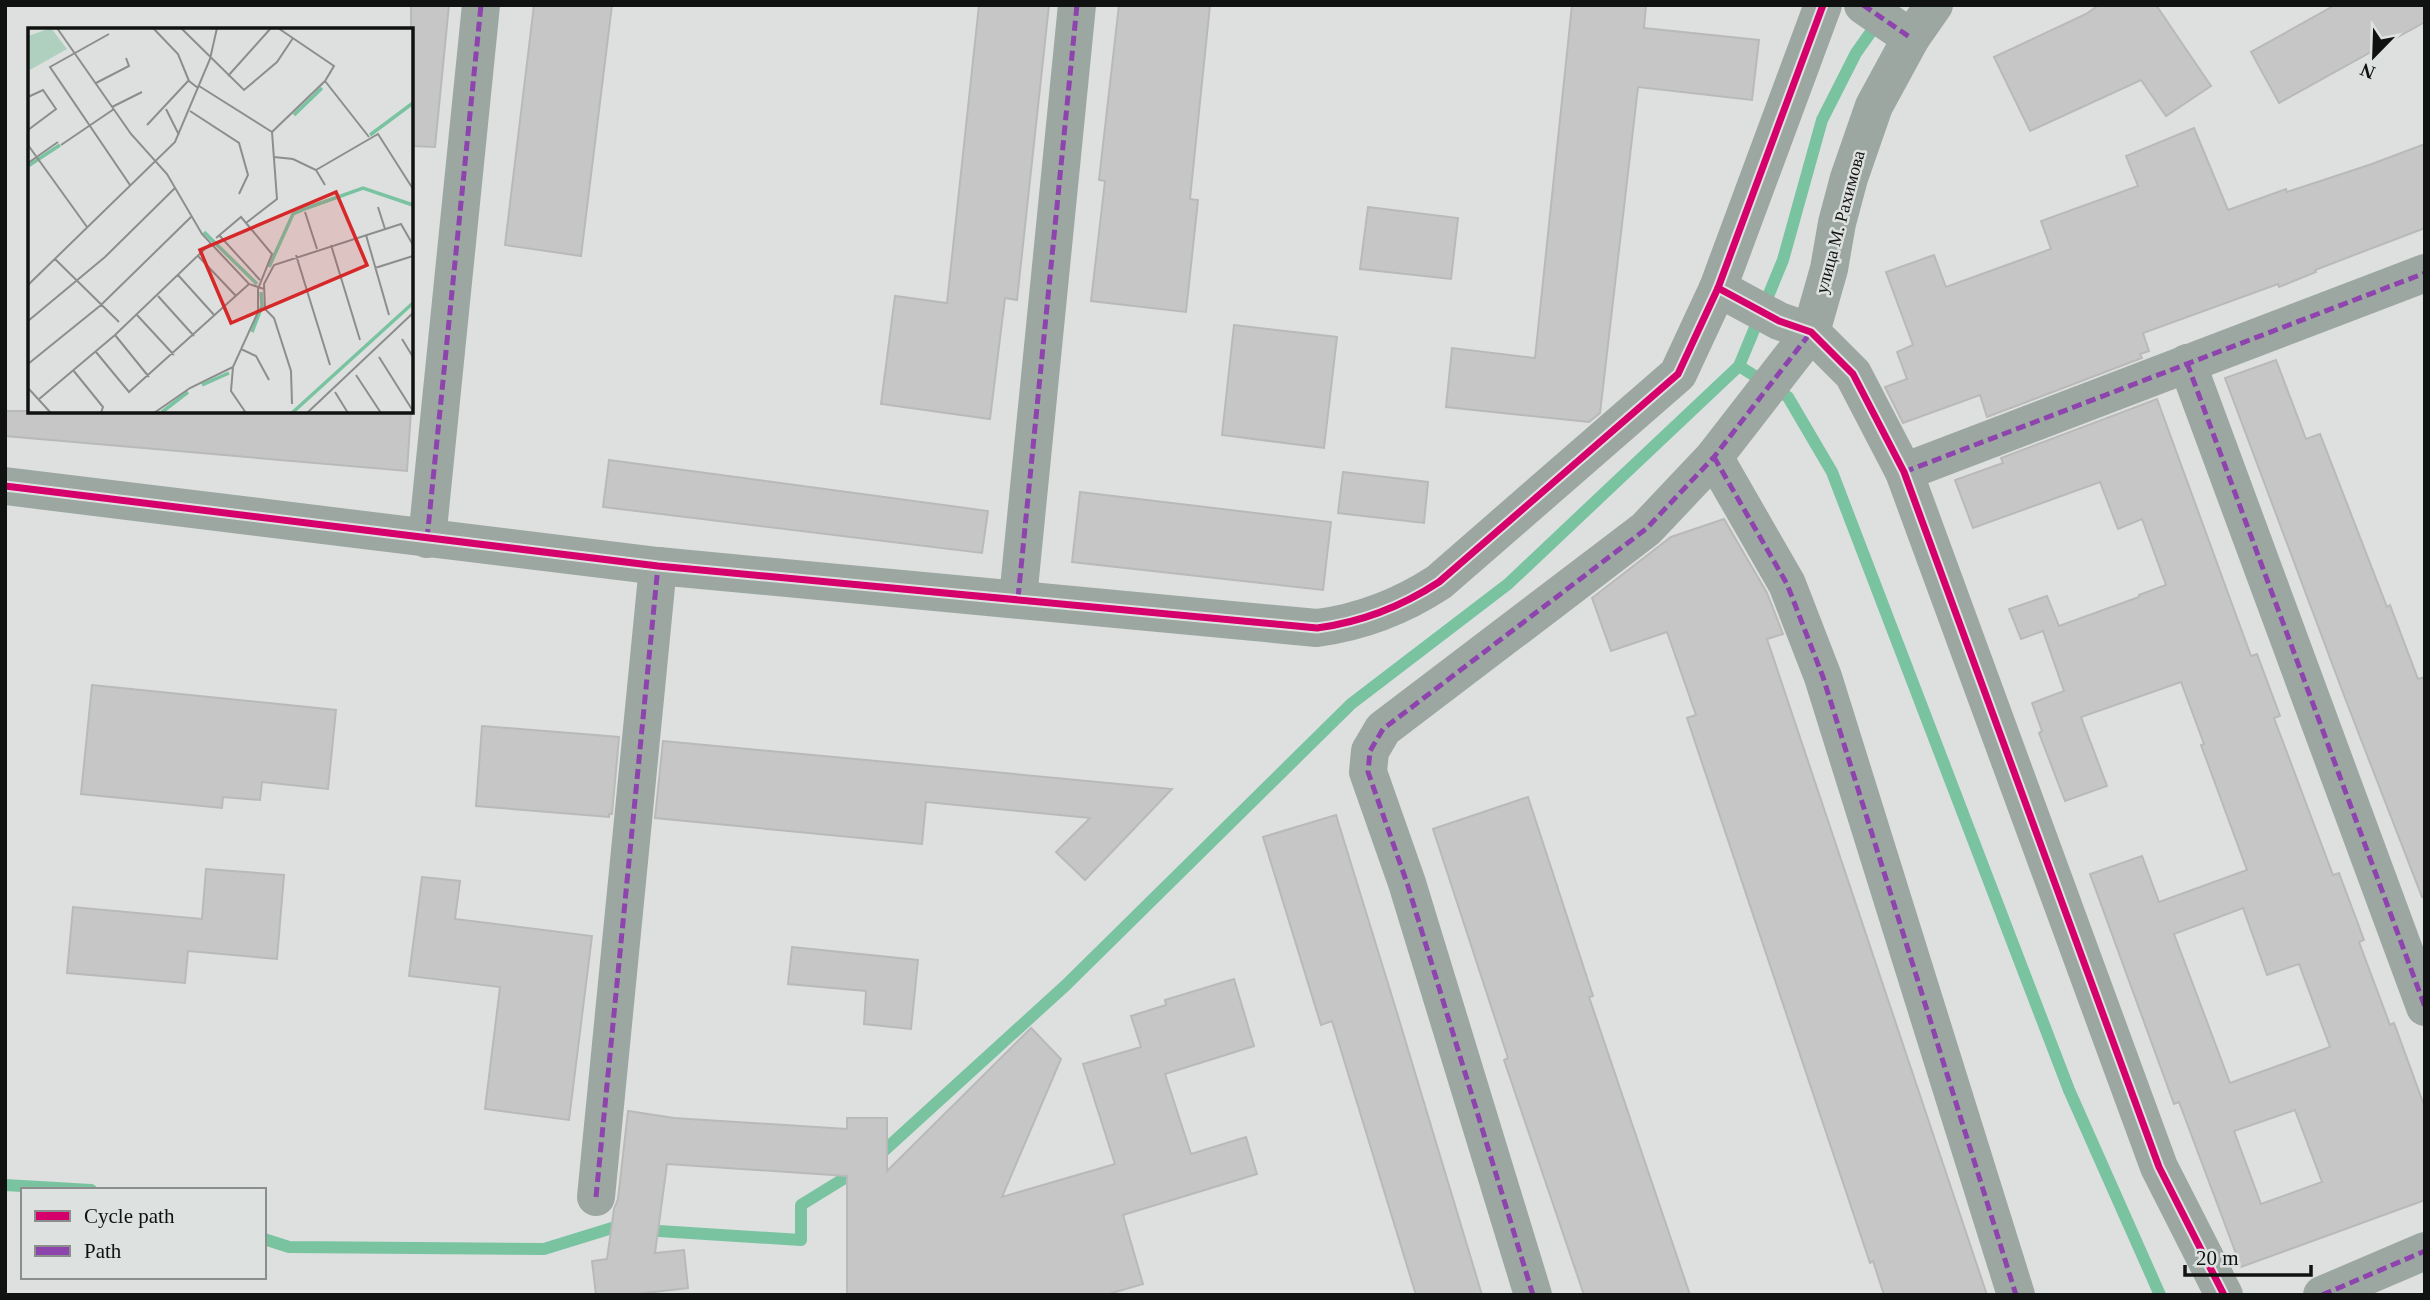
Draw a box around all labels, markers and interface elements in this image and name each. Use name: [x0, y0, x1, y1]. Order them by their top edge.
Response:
north arrow: [2339, 21, 2409, 91]
inset map: [28, 28, 413, 413]
text: N: [2357, 59, 2378, 84]
street label: улица М. Рахимова: [1811, 148, 1869, 296]
legend: [21, 1188, 266, 1279]
text: Cycle path: [84, 1204, 175, 1228]
scale bar: [2185, 1234, 2311, 1278]
text: Path: [84, 1239, 122, 1263]
text: 20 m: [2196, 1246, 2239, 1270]

